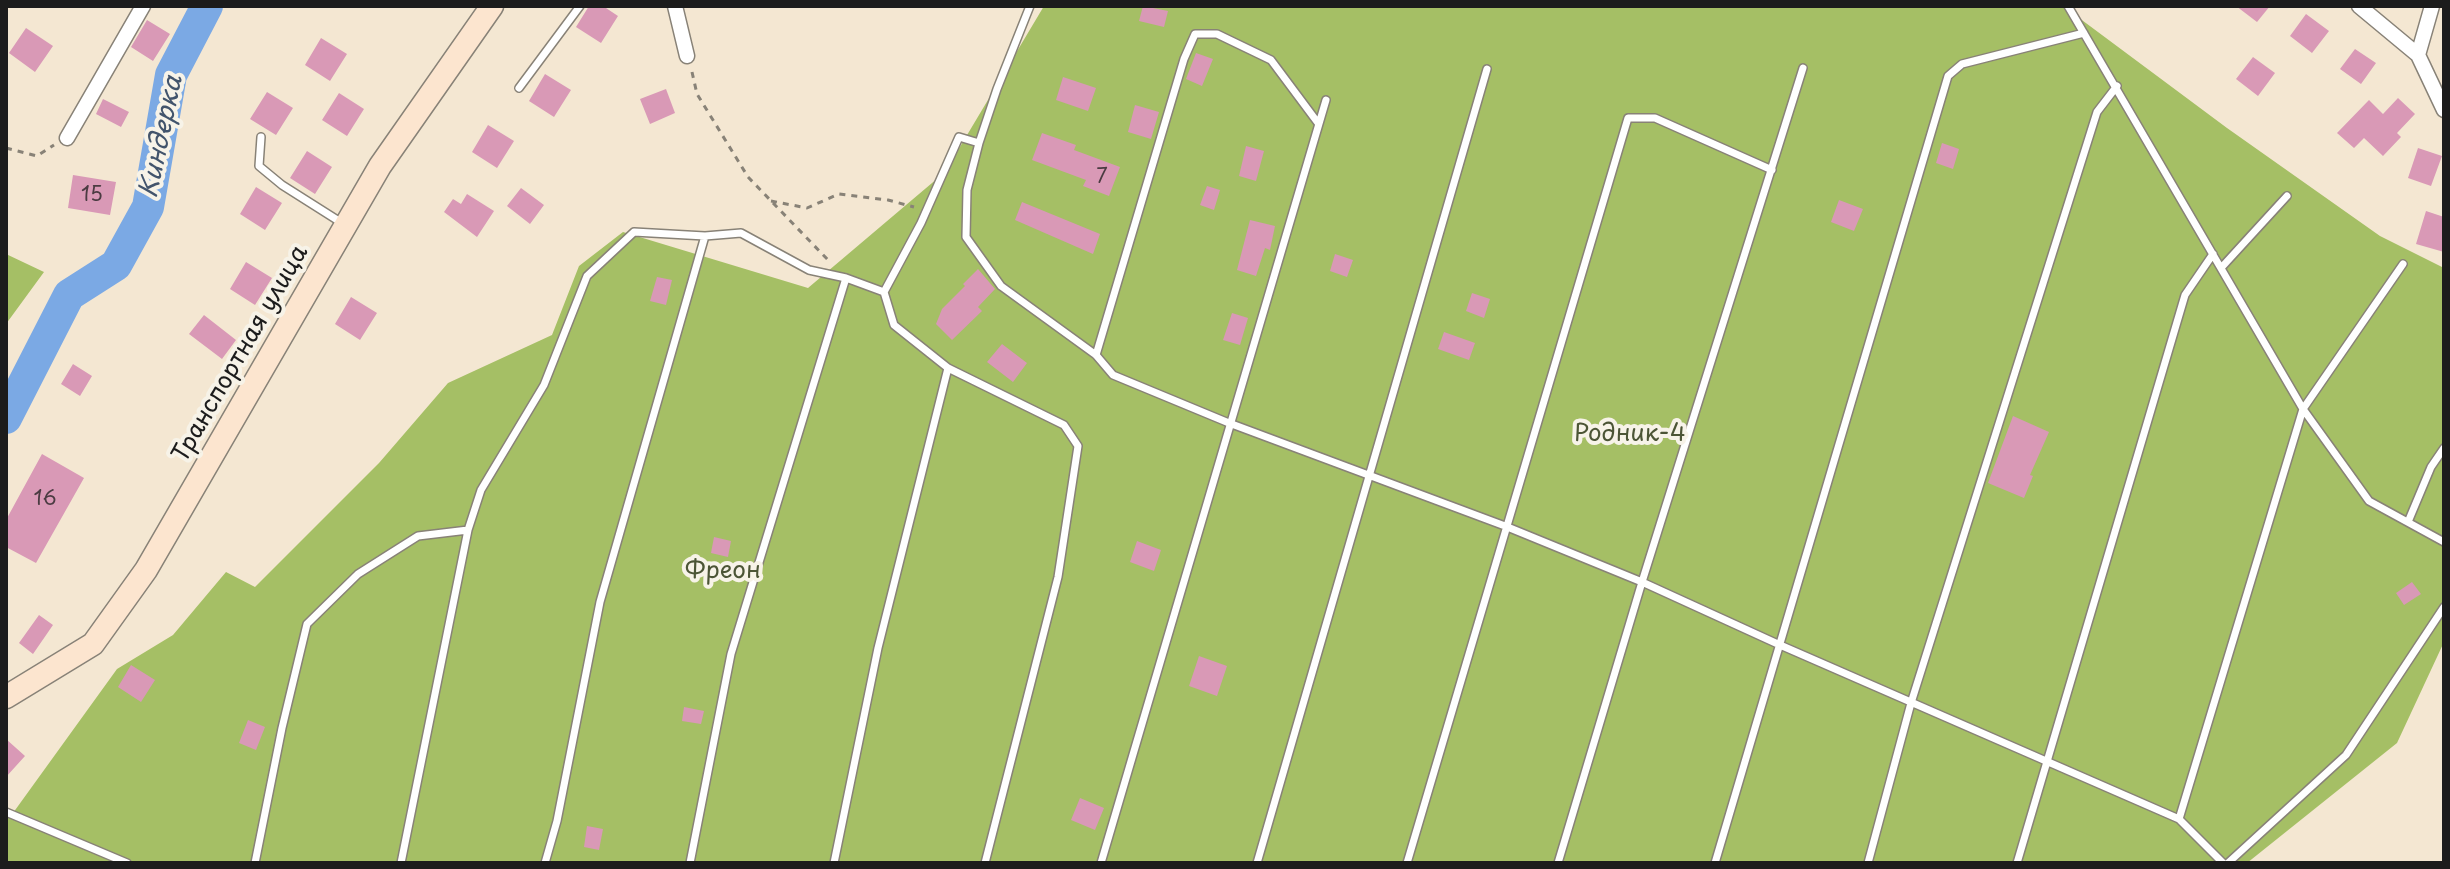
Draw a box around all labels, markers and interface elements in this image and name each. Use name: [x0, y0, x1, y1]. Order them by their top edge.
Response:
water label: Киндерка: [134, 73, 190, 201]
house number: 7: [1096, 165, 1108, 189]
house number: 15: [81, 183, 103, 207]
street label: Транспортная улица: [167, 241, 315, 467]
park label: Родник-4: [1574, 420, 1686, 448]
house number: 16: [34, 487, 56, 511]
park label: Фреон: [685, 557, 761, 585]

